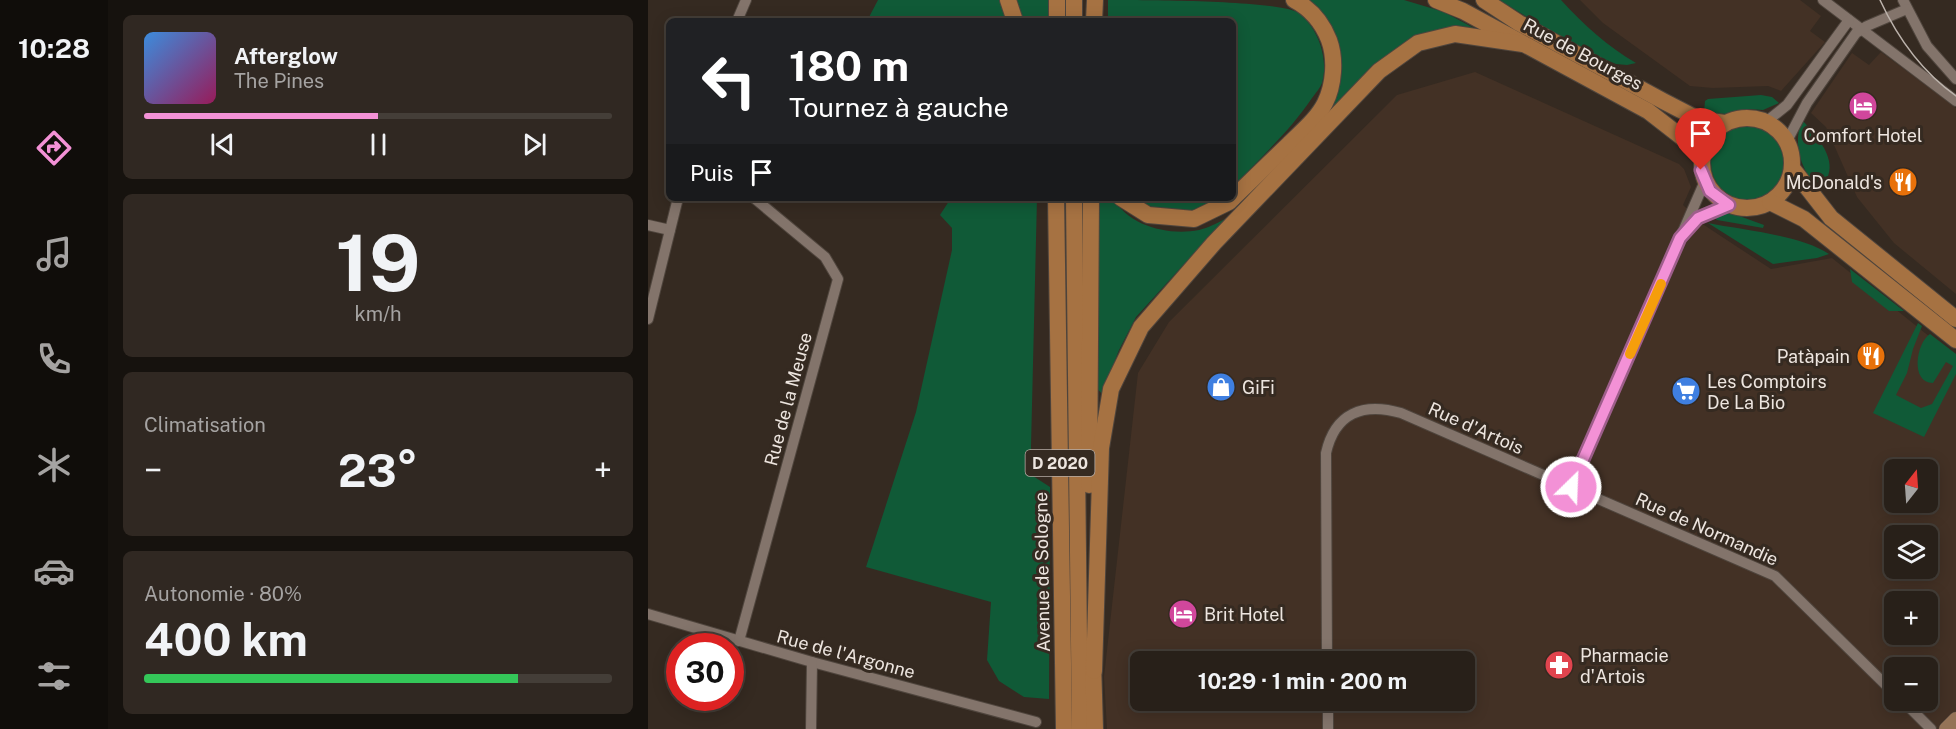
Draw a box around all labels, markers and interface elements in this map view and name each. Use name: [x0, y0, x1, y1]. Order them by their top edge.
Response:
street label: Rue de Bourges: [1520, 14, 1646, 94]
text: 10:28: [18, 32, 90, 64]
text: 180 m: [789, 41, 909, 90]
icon: left: [690, 42, 768, 120]
text: Afterglow: [234, 43, 338, 69]
text: The Pines: [234, 69, 324, 93]
hotel icon: Comfort Hotel: [1847, 90, 1879, 122]
text: Tournez à gauche: [789, 91, 1009, 123]
pin: [1675, 108, 1726, 170]
icon: arrive: [1684, 117, 1717, 150]
place label: Comfort Hotel: [1804, 125, 1923, 146]
icon: directions: [33, 127, 75, 169]
icon: previous: [206, 128, 239, 161]
icon: pause: [362, 128, 395, 161]
icon: next: [518, 128, 551, 161]
icon: arrive: [745, 156, 778, 189]
text: Puis: [690, 160, 733, 186]
restaurant icon: McDonald's: [1887, 166, 1919, 198]
place label: McDonald's: [1786, 172, 1882, 193]
text: 19: [336, 217, 420, 309]
icon: music: [33, 233, 75, 275]
text: km/h: [354, 302, 402, 326]
street label: Rue de la Meuse: [760, 330, 816, 468]
icon: phone: [33, 338, 75, 380]
restaurant icon: Patàpain: [1855, 340, 1887, 372]
place label: Patàpain: [1777, 346, 1850, 367]
shop icon: GiFi: [1205, 371, 1237, 403]
place label: Les Comptoirs De La Bio: [1707, 371, 1827, 413]
supermarket icon: Les Comptoirs De La Bio: [1670, 375, 1702, 407]
place label: GiFi: [1242, 377, 1275, 398]
street label: Rue d'Artois: [1425, 398, 1527, 458]
text: Climatisation: [144, 413, 266, 437]
icon: climate: [33, 444, 75, 486]
text: 23°: [338, 444, 418, 497]
road number: D 2020: [1026, 450, 1094, 476]
text: −: [144, 451, 162, 489]
text: +: [594, 451, 612, 489]
position arrow: [1539, 455, 1603, 519]
north arrow: [1884, 459, 1938, 513]
map controls: [1884, 459, 1938, 711]
street label: Rue de Normandie: [1632, 488, 1782, 570]
street label: Avenue de Sologne: [1030, 492, 1054, 652]
button: layers: [1884, 525, 1938, 579]
icon: car: [33, 550, 75, 592]
text: Autonomie · 80%: [144, 582, 302, 606]
button: +: [1884, 591, 1938, 645]
hotel icon: Brit Hotel: [1167, 598, 1199, 630]
place label: Brit Hotel: [1204, 604, 1285, 625]
text: 400 km: [144, 613, 308, 666]
street label: Rue de l'Argonne: [774, 625, 918, 683]
speed limit sign: 30: [666, 633, 744, 711]
place label: Pharmacie d'Artois: [1580, 645, 1669, 687]
pharmacy icon: Pharmacie d'Artois: [1543, 649, 1575, 681]
icon: filters: [33, 655, 75, 697]
button: −: [1884, 657, 1938, 711]
text: 10:29 · 1 min · 200 m: [1198, 668, 1407, 694]

